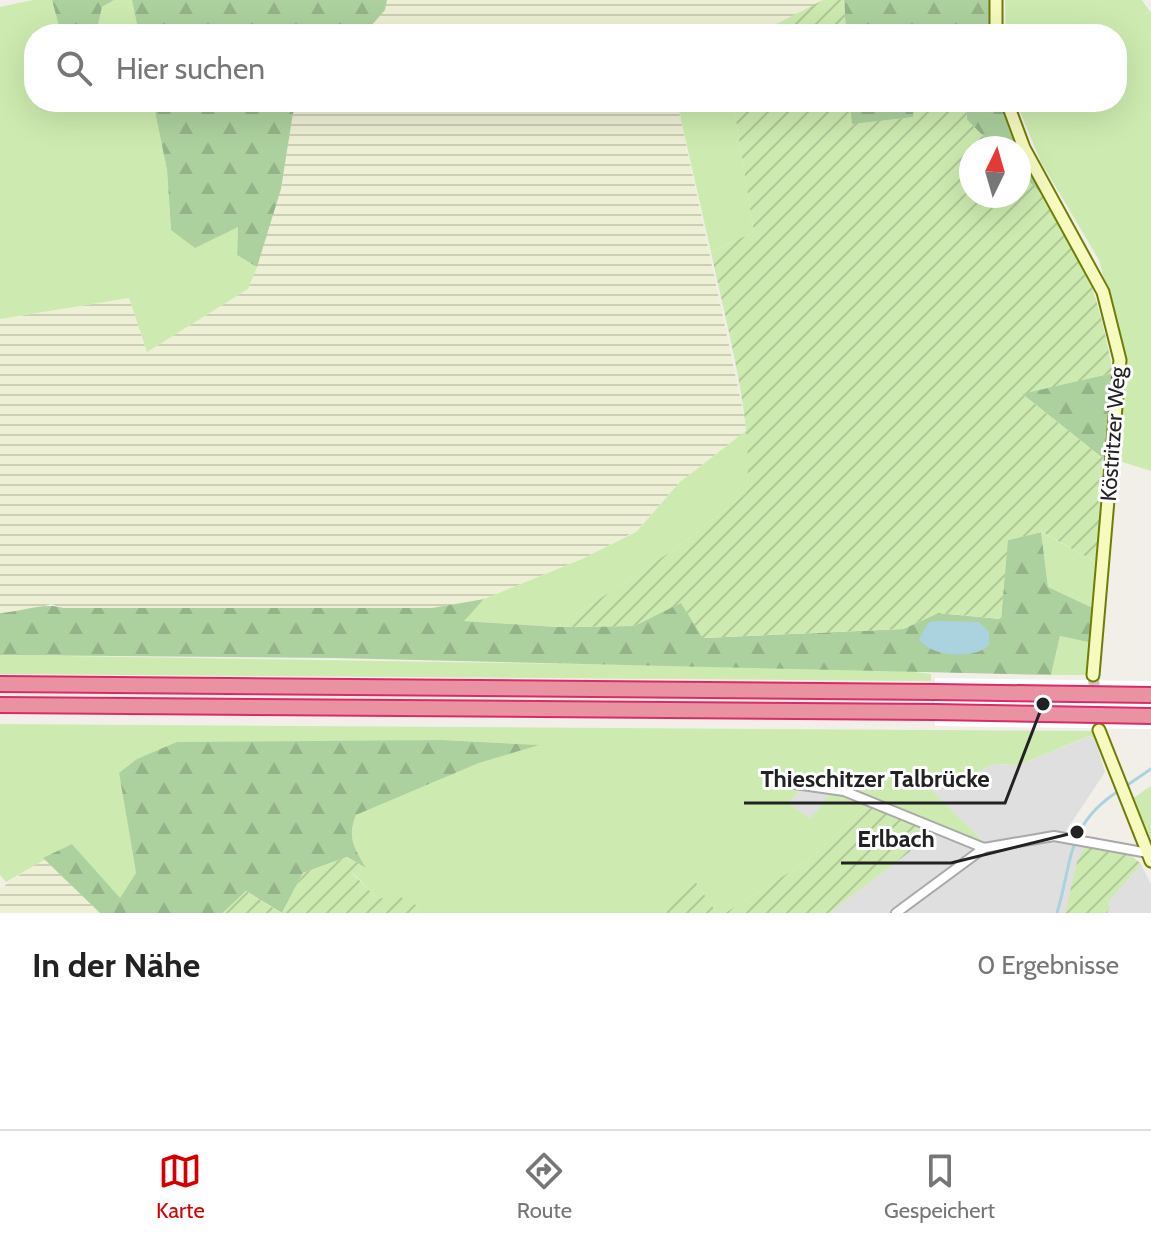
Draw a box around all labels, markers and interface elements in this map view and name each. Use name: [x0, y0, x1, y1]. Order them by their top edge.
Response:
search box: [24, 24, 1127, 112]
icon: search: [52, 46, 96, 90]
text: Hier suchen: [116, 50, 265, 87]
north arrow: [959, 136, 1031, 208]
street label: Köstritzer Weg: [1095, 365, 1131, 502]
callout: Thieschitzer Talbrücke: [744, 755, 1005, 803]
text: Thieschitzer Talbrücke: [760, 764, 990, 793]
callout: Erlbach: [841, 815, 951, 863]
text: Erlbach: [857, 824, 935, 853]
text: In der Nähe: [32, 944, 200, 986]
text: 0 Ergebnisse: [977, 949, 1119, 981]
tab: Karte: [156, 1149, 205, 1224]
tab: Route: [517, 1149, 572, 1224]
tab: Gespeichert: [884, 1149, 995, 1224]

